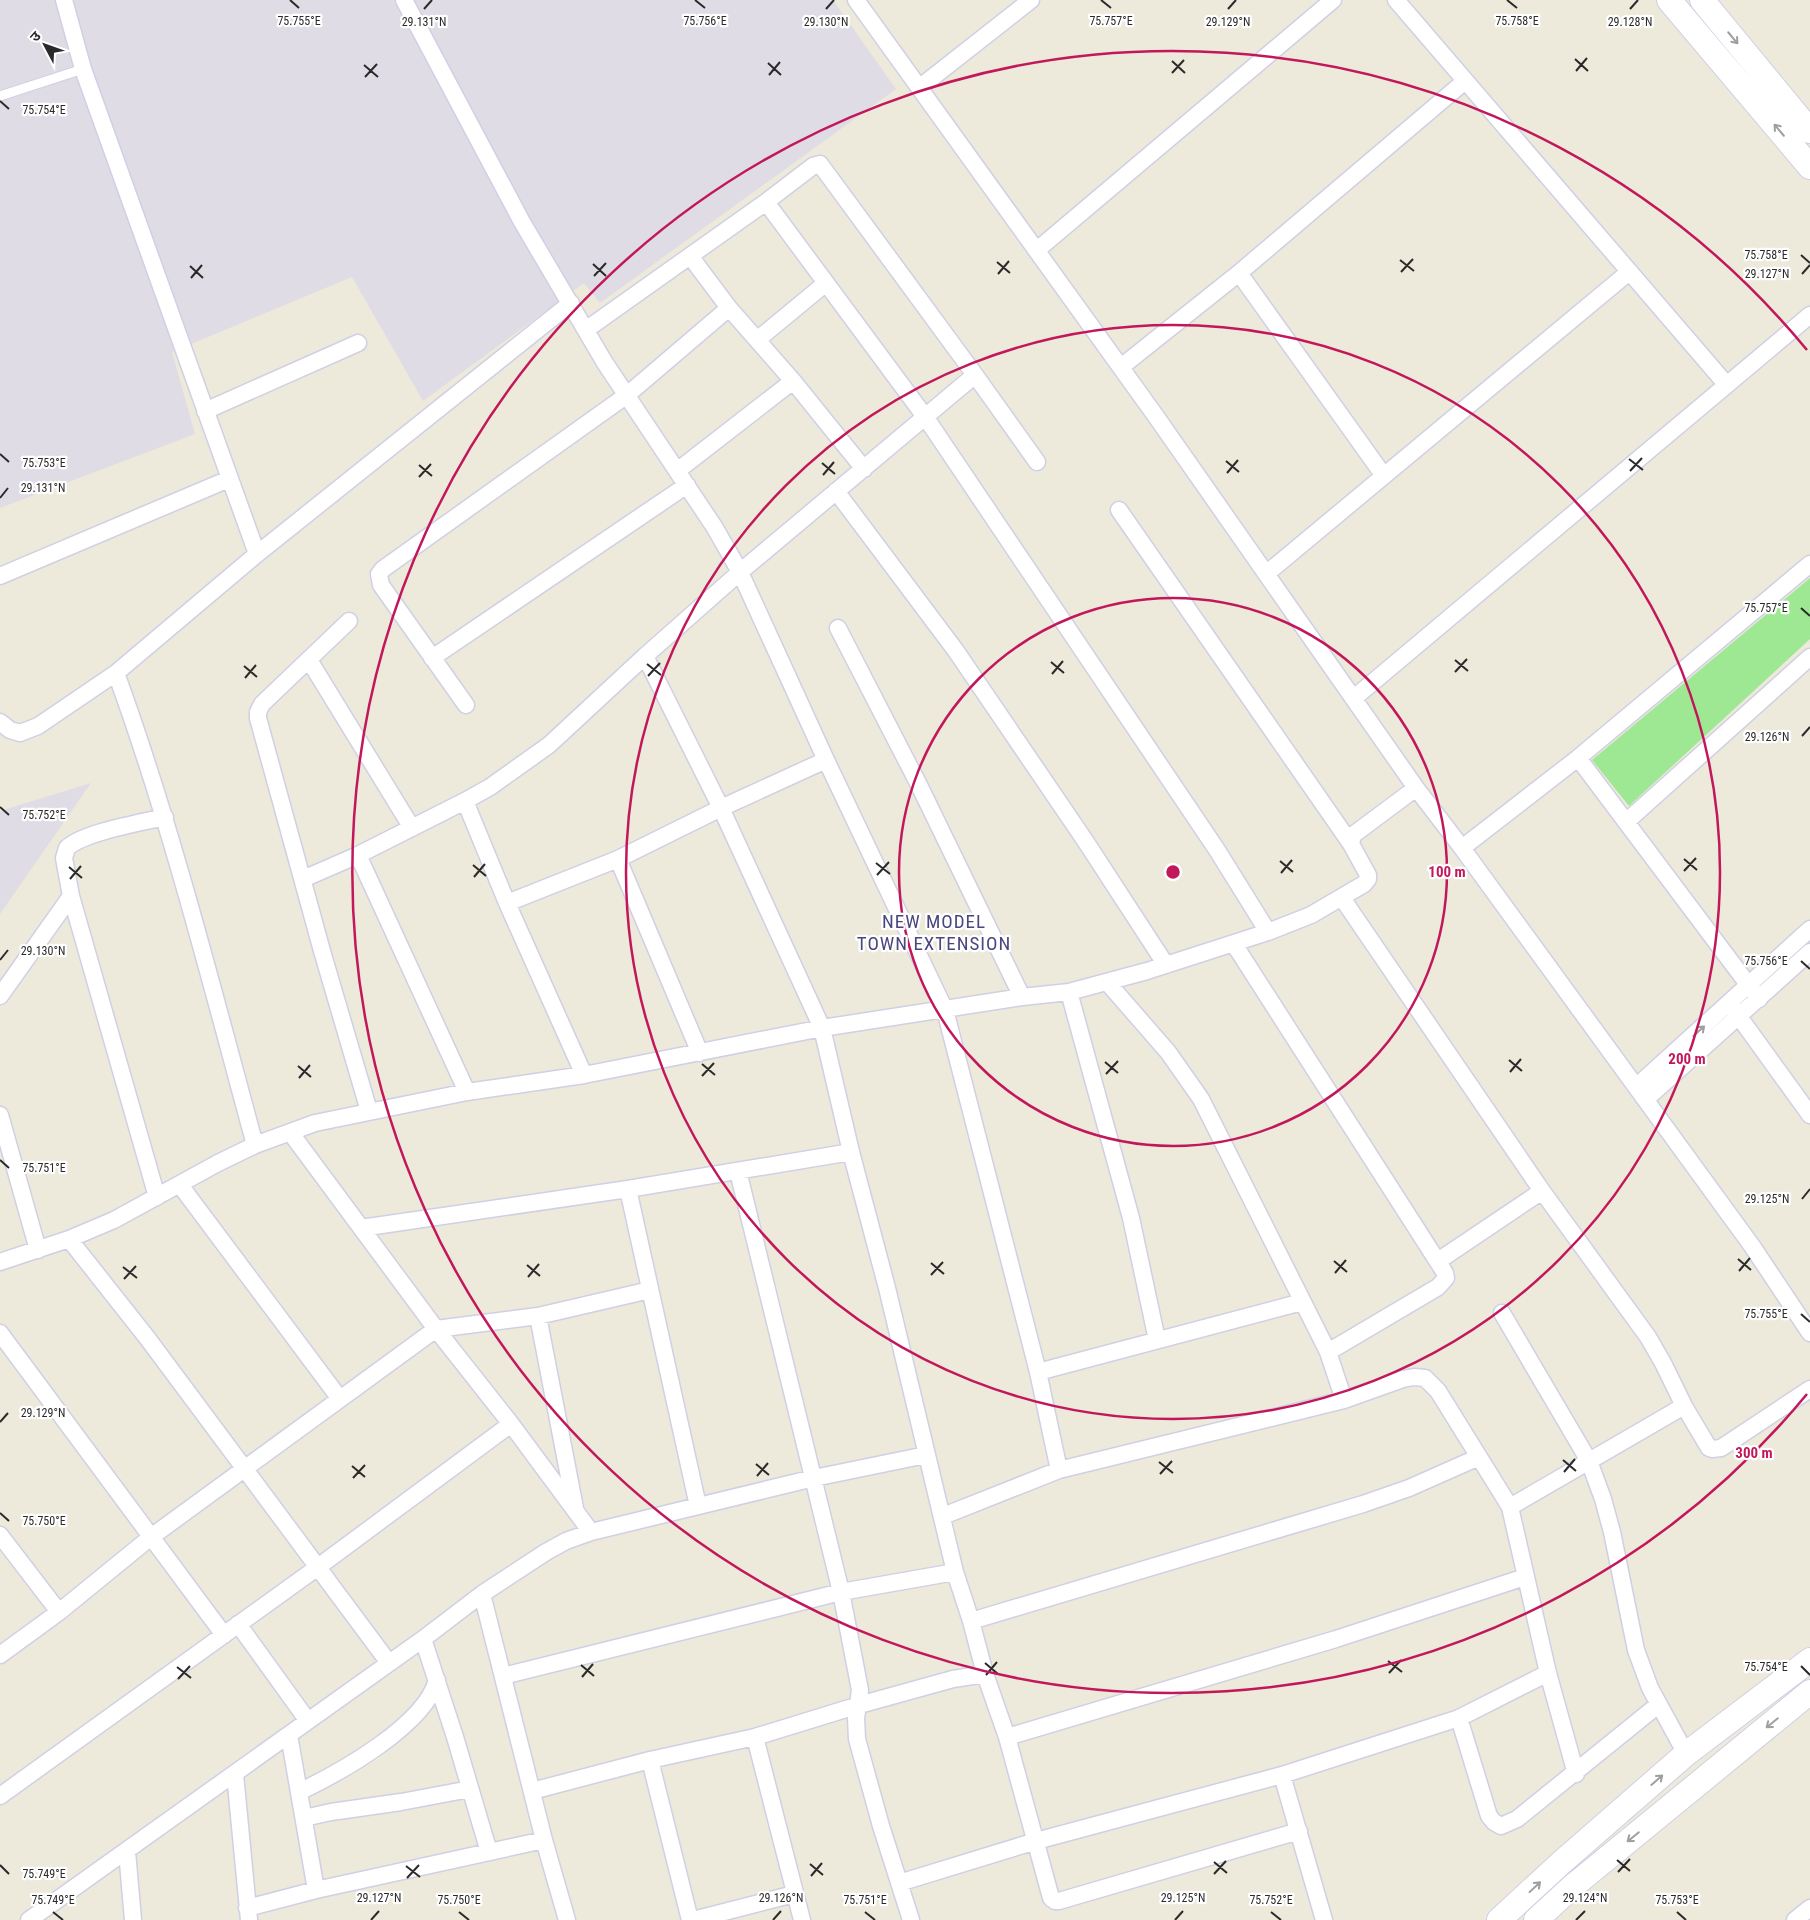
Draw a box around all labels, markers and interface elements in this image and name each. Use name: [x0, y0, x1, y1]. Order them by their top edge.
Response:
text: 75.755°E: [277, 14, 321, 28]
text: 75.756°E: [683, 14, 727, 28]
text: 75.757°E: [1089, 14, 1133, 28]
text: 75.758°E: [1495, 14, 1539, 28]
text: 29.131°N: [402, 15, 446, 29]
text: 29.130°N: [804, 15, 848, 29]
text: 29.129°N: [1206, 15, 1250, 29]
text: 29.128°N: [1608, 15, 1652, 29]
north arrow: [20, 20, 70, 70]
text: उ: [26, 28, 44, 45]
one-way arrow: [1727, 31, 1739, 44]
text: 75.754°E: [22, 103, 66, 117]
one-way arrow: [1773, 124, 1784, 137]
text: 75.758°E: [1744, 248, 1788, 262]
text: 29.127°N: [1745, 267, 1789, 281]
text: 75.753°E: [22, 456, 66, 470]
text: 29.131°N: [21, 481, 65, 495]
text: 75.757°E: [1744, 601, 1788, 615]
text: 29.126°N: [1745, 730, 1789, 744]
text: 75.752°E: [22, 808, 66, 822]
centre of rings: [1164, 863, 1182, 881]
text: 100 m: [1428, 863, 1466, 881]
district label: NEW MODEL TOWN EXTENSION: [857, 910, 1011, 955]
text: 29.130°N: [21, 944, 65, 958]
text: 75.756°E: [1744, 954, 1788, 968]
one-way arrow: [1692, 1025, 1705, 1037]
text: 200 m: [1668, 1050, 1706, 1068]
text: 75.751°E: [22, 1161, 66, 1175]
text: 29.125°N: [1745, 1192, 1789, 1206]
text: 75.755°E: [1744, 1307, 1788, 1321]
text: 29.129°N: [21, 1406, 65, 1420]
text: 300 m: [1735, 1444, 1773, 1462]
text: 75.750°E: [22, 1514, 66, 1528]
text: 75.754°E: [1744, 1660, 1788, 1674]
one-way arrow: [1766, 1717, 1779, 1728]
one-way arrow: [1650, 1774, 1663, 1785]
one-way arrow: [1627, 1831, 1640, 1842]
text: 75.749°E: [22, 1867, 66, 1881]
one-way arrow: [1528, 1881, 1541, 1893]
text: 29.127°N: [357, 1891, 401, 1905]
text: 29.126°N: [759, 1891, 803, 1905]
text: 29.125°N: [1161, 1891, 1205, 1905]
text: 29.124°N: [1563, 1891, 1607, 1905]
text: 75.749°E: [31, 1893, 75, 1907]
text: 75.750°E: [437, 1893, 481, 1907]
text: 75.751°E: [843, 1893, 887, 1907]
text: 75.752°E: [1249, 1893, 1293, 1907]
text: 75.753°E: [1655, 1893, 1699, 1907]

